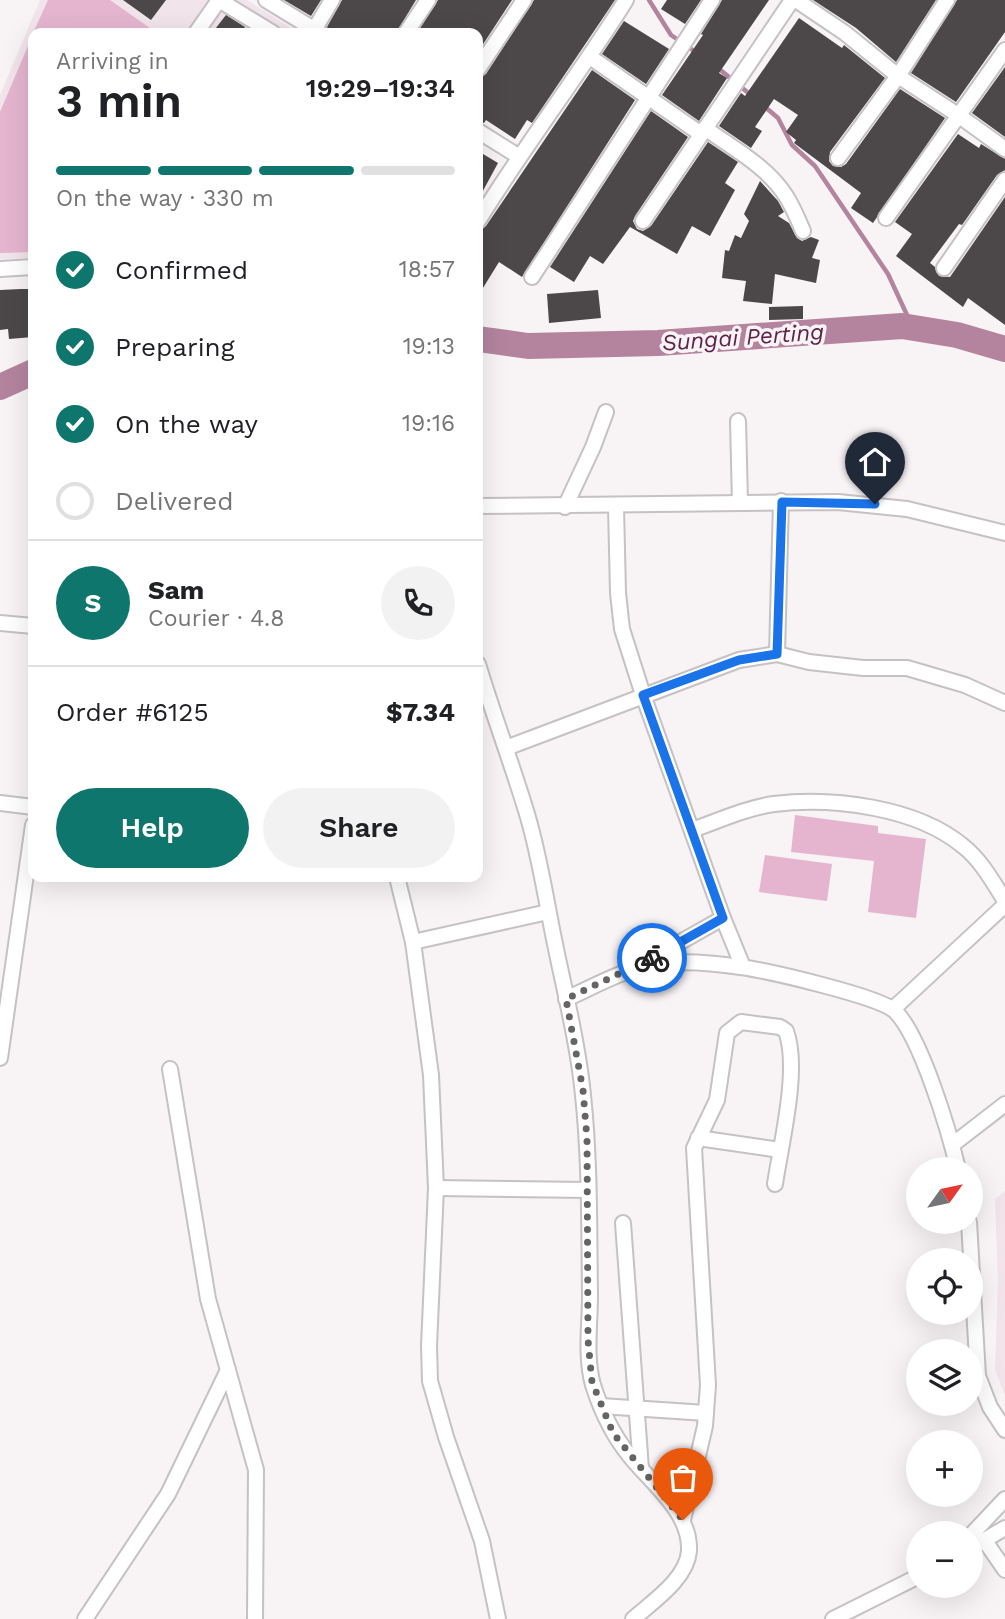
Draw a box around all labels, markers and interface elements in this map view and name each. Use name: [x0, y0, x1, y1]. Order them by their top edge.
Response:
text: Arriving in: [56, 48, 169, 75]
text: 19:29–19:34: [306, 73, 455, 103]
text: 3 min: [56, 74, 182, 128]
text: On the way · 330 m: [56, 185, 274, 212]
icon: check: [56, 251, 94, 289]
text: Confirmed: [115, 255, 248, 285]
text: 18:57: [399, 256, 455, 283]
water label: Sungai Perting: [661, 318, 825, 357]
icon: check: [56, 328, 94, 366]
text: Preparing: [115, 332, 235, 362]
text: 19:13: [403, 333, 455, 360]
icon: check: [56, 405, 94, 443]
text: On the way: [115, 409, 258, 439]
text: 19:16: [402, 410, 455, 437]
pin: [845, 432, 905, 504]
icon: home: [856, 443, 894, 481]
text: Delivered: [115, 486, 234, 516]
button: phone: [381, 566, 455, 640]
text: Sam: [148, 575, 204, 605]
text: S: [85, 588, 101, 618]
text: Courier · 4.8: [148, 605, 284, 632]
text: Order #6125: [56, 697, 209, 727]
text: $7.34: [386, 697, 455, 727]
button: Help: [56, 788, 249, 868]
button: Share: [263, 788, 455, 868]
courier: [617, 923, 687, 993]
icon: bike: [633, 939, 671, 977]
north arrow: [906, 1157, 984, 1234]
map controls: [906, 1157, 983, 1598]
button: locate: [906, 1248, 983, 1325]
button: layers: [906, 1339, 983, 1416]
button: +: [906, 1430, 983, 1507]
pin: [653, 1448, 713, 1520]
icon: bag: [664, 1459, 702, 1497]
button: −: [906, 1521, 983, 1598]

